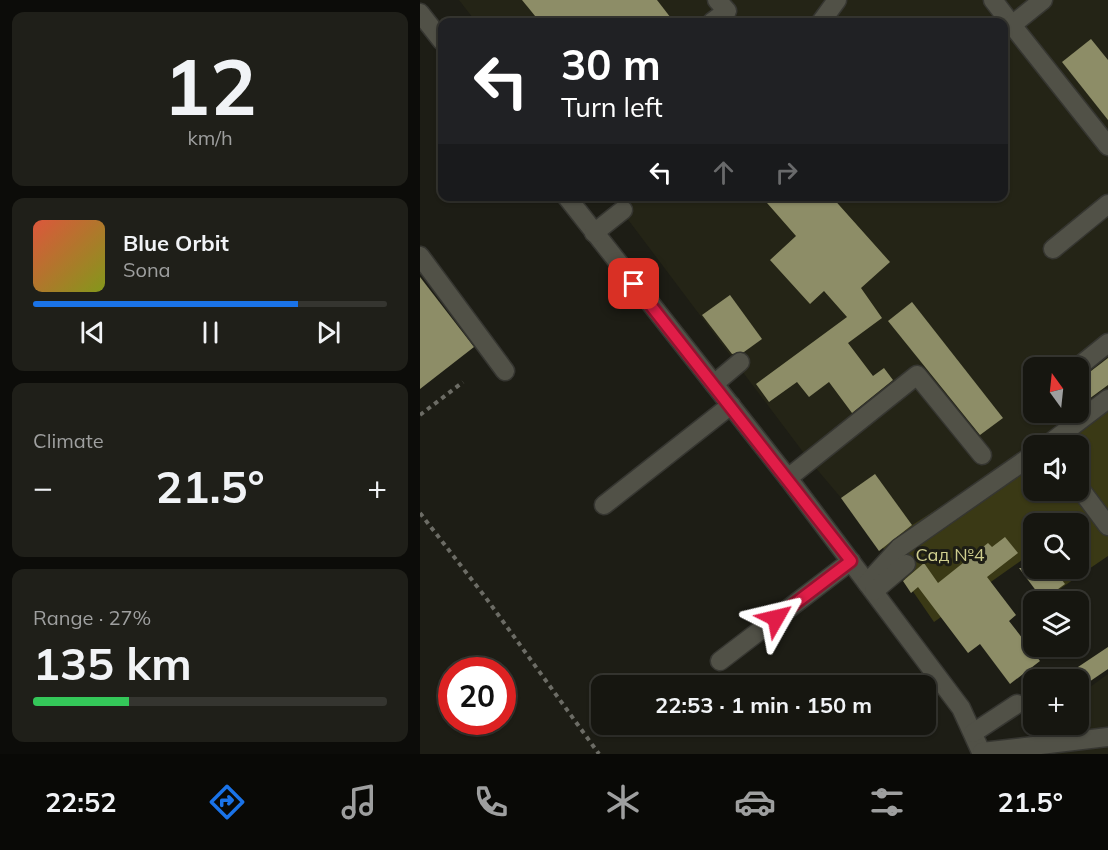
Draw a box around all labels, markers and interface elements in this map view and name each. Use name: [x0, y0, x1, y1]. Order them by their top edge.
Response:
text: 12: [163, 37, 257, 135]
text: 30 m: [561, 38, 661, 91]
icon: left: [462, 42, 540, 120]
text: Turn left: [561, 90, 663, 124]
text: km/h: [187, 125, 233, 150]
icon: left: [644, 156, 677, 189]
icon: ahead: [707, 156, 740, 189]
icon: right: [770, 156, 803, 189]
text: Blue Orbit: [123, 229, 229, 257]
text: Sona: [123, 257, 171, 282]
pin: [608, 258, 659, 309]
icon: arrive: [617, 267, 650, 300]
icon: previous: [76, 316, 109, 349]
icon: pause: [194, 316, 227, 349]
icon: next: [312, 316, 345, 349]
north arrow: [1023, 357, 1089, 423]
map controls: [1023, 357, 1089, 735]
text: Climate: [33, 428, 104, 453]
button: sound: [1023, 435, 1089, 501]
text: 21.5°: [155, 458, 265, 514]
text: −: [33, 466, 53, 507]
text: +: [367, 466, 387, 507]
button: search: [1023, 513, 1089, 579]
park label: Сад №4: [915, 543, 985, 566]
position arrow: [744, 586, 808, 650]
button: layers: [1023, 591, 1089, 657]
text: Range · 27%: [33, 605, 151, 630]
text: 135 km: [33, 635, 192, 691]
speed limit sign: 20: [438, 657, 516, 735]
button: +: [1023, 669, 1089, 735]
text: 22:53 · 1 min · 150 m: [655, 691, 872, 719]
icon: directions: [206, 781, 248, 823]
icon: music: [338, 781, 380, 823]
icon: phone: [470, 781, 512, 823]
icon: climate: [602, 781, 644, 823]
icon: car: [734, 781, 776, 823]
icon: filters: [866, 781, 908, 823]
text: 22:52: [45, 785, 116, 819]
text: 21.5°: [997, 785, 1063, 819]

